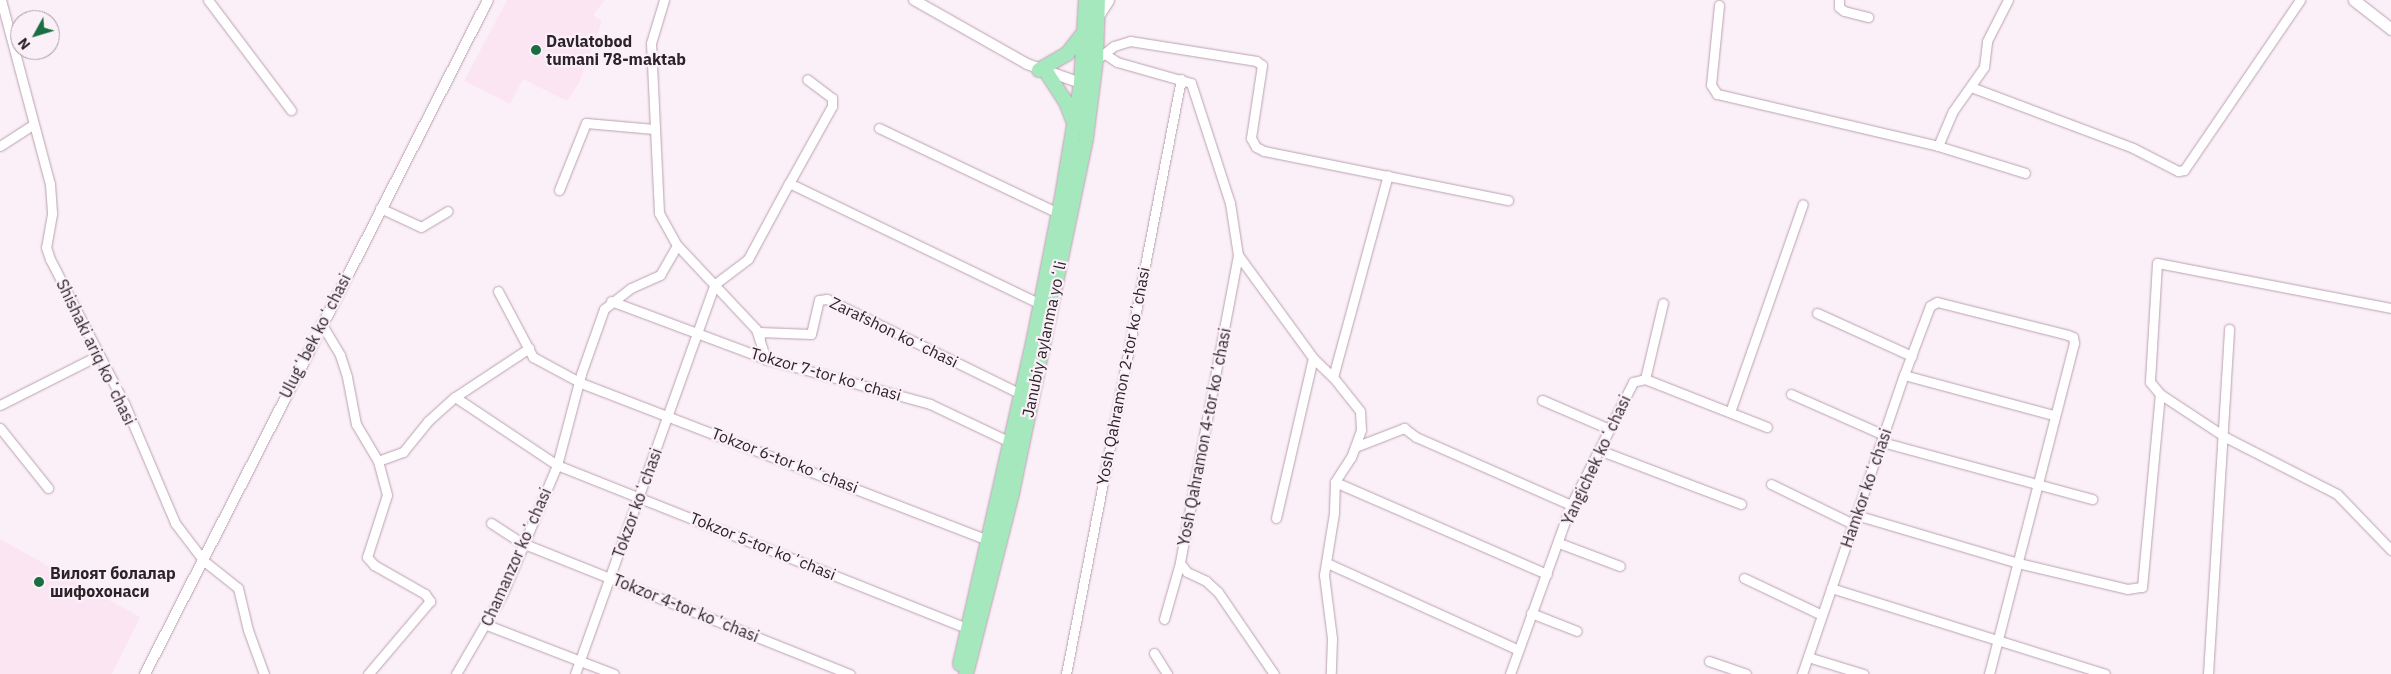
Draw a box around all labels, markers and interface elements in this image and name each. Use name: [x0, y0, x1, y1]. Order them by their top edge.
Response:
north arrow: [10, 10, 60, 60]
place label: Davlatobod tumani 78-maktab: [546, 31, 686, 69]
text: N: [14, 34, 34, 53]
marker: Davlatobod tumani 78-maktab: [530, 44, 542, 56]
street label: Janubiy aylanma yoʻli: [1018, 259, 1070, 419]
street label: Yosh Qahramon 2-tor koʼchasi: [1092, 265, 1154, 487]
street label: Ulugʻbek koʻchasi: [275, 271, 355, 401]
street label: Shishaki ariq koʻchasi: [52, 276, 140, 428]
street label: Zarafshon koʻchasi: [827, 293, 961, 371]
street label: Yosh Qahramon 4-tor koʼchasi: [1173, 326, 1235, 548]
street label: Tokzor 7-tor koʼchasi: [749, 343, 903, 405]
street label: Yangichek koʻchasi: [1557, 392, 1635, 528]
street label: Tokzor 6-tor koʼchasi: [709, 423, 861, 497]
street label: Hamkor koʻchasi: [1837, 426, 1895, 550]
street label: Tokzor koʻchasi: [608, 445, 666, 561]
street label: Chamanzor koʻchasi: [477, 485, 555, 629]
street label: Tokzor 5-tor koʼchasi: [687, 508, 839, 584]
place label: Вилоят болалар шифохонаси: [50, 563, 176, 601]
street label: Tokzor 4-tor koʼchasi: [610, 570, 762, 646]
marker: Вилоят болалар шифохонаси: [32, 575, 46, 589]

